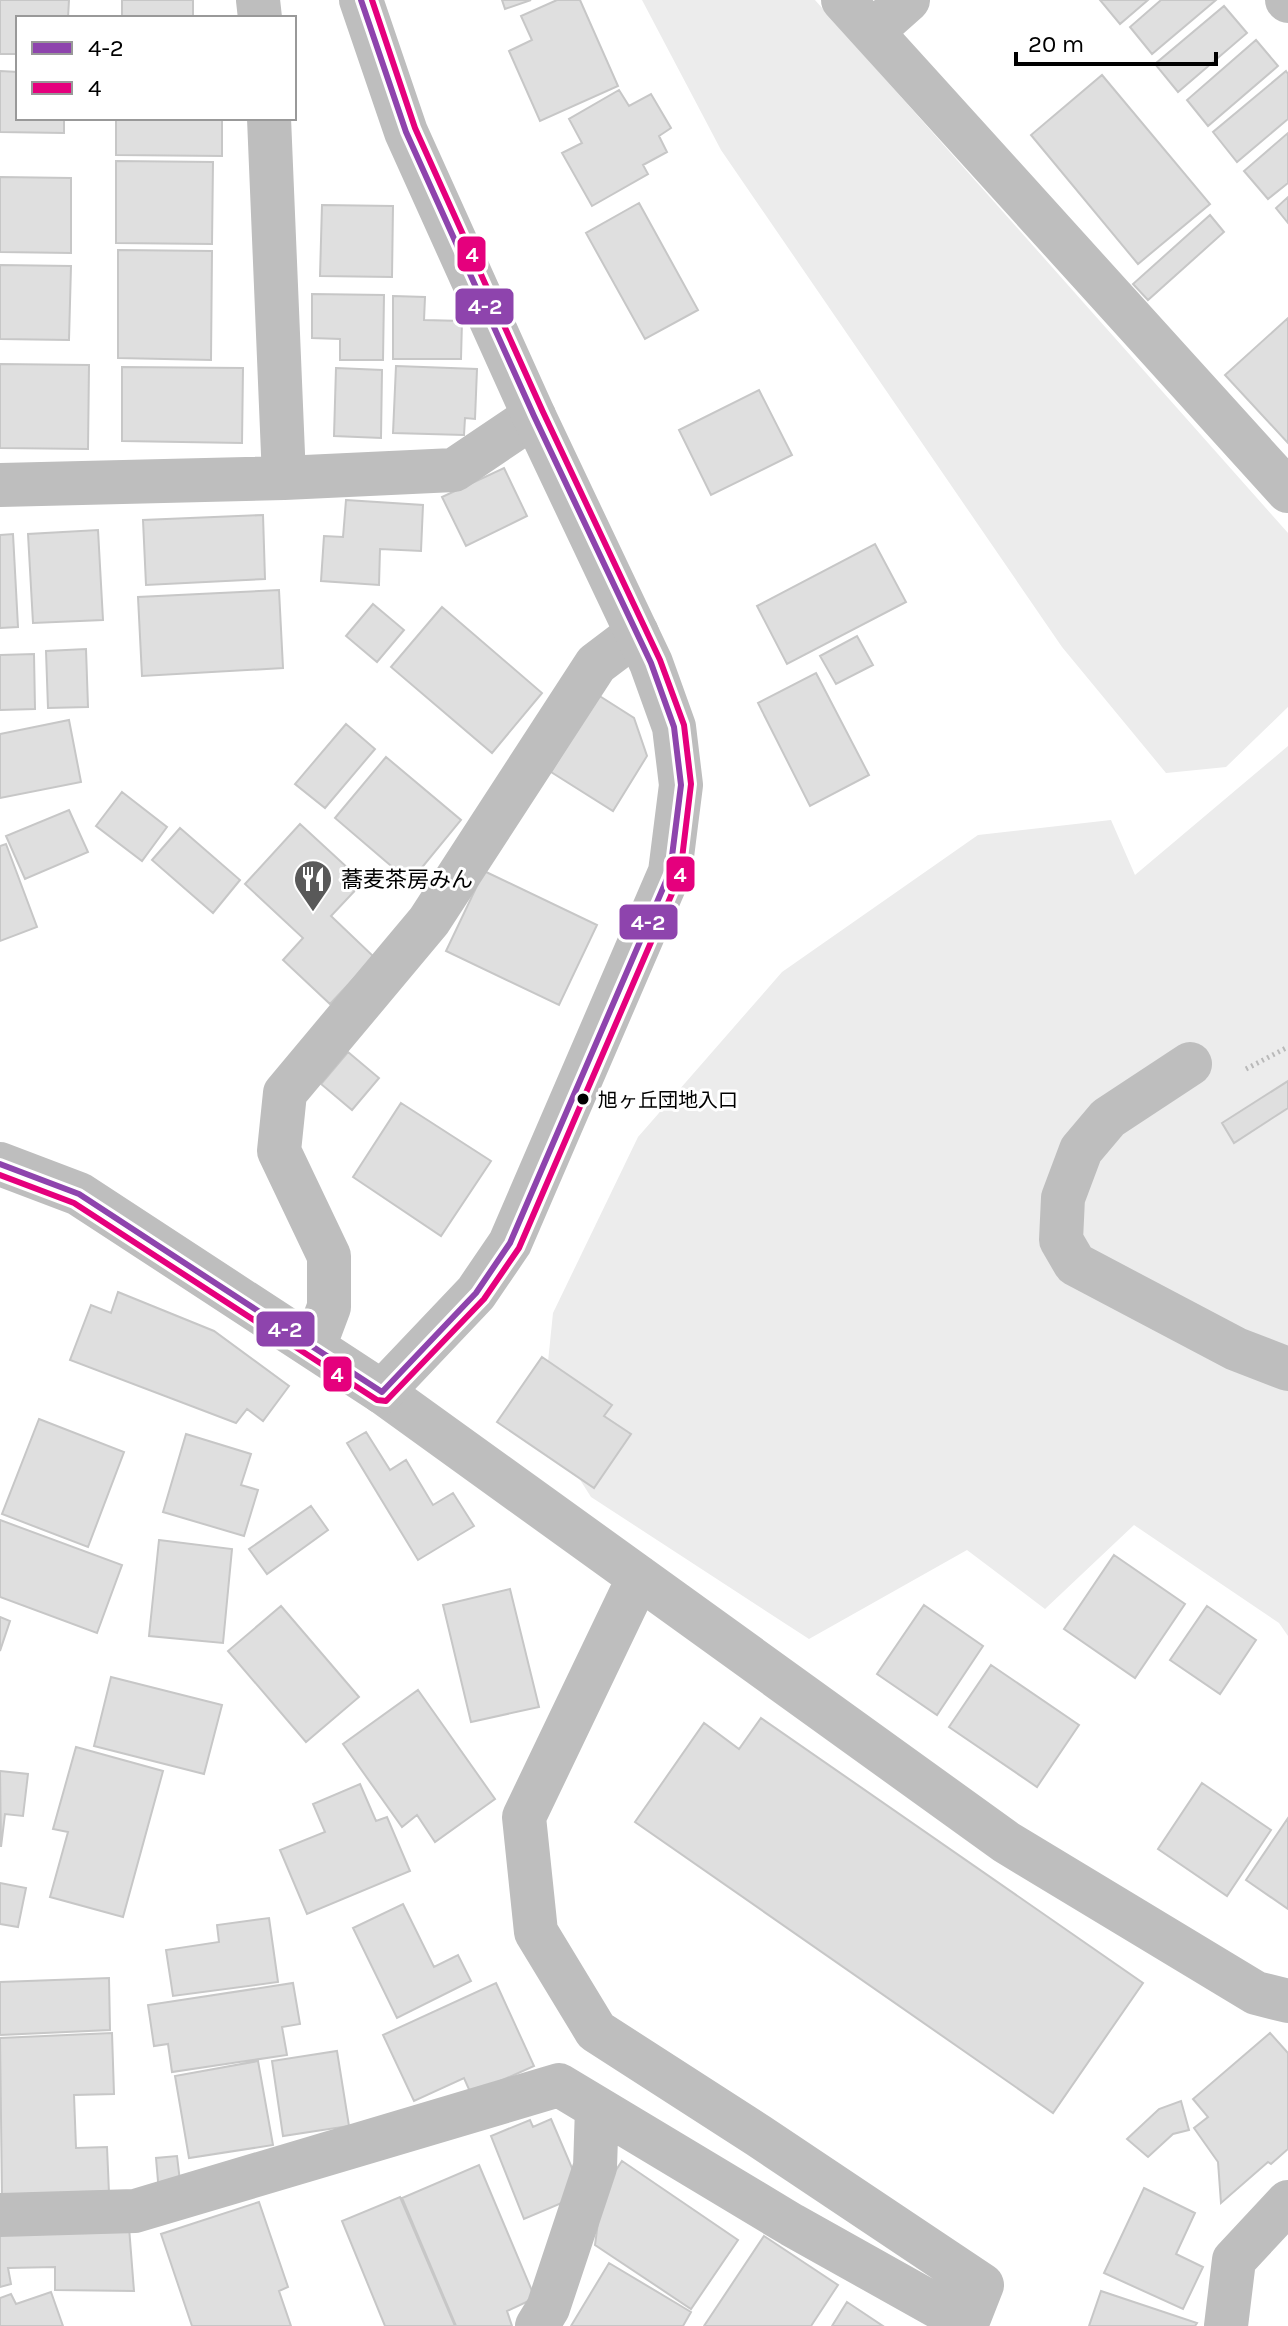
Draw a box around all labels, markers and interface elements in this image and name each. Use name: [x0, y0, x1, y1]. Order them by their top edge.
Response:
legend: [16, 16, 296, 120]
scale bar: [1016, 16, 1216, 66]
text: 20 m: [1028, 30, 1084, 58]
text: 4-2: [88, 34, 124, 62]
text: 4: [88, 74, 101, 102]
line badge: 4: [456, 235, 487, 273]
text: 4: [465, 242, 479, 268]
line badge: 4-2: [454, 287, 515, 326]
text: 4-2: [468, 294, 502, 320]
line badge: 4: [665, 855, 696, 893]
restaurant icon: 蕎麦茶房みん: [292, 858, 334, 913]
text: 4: [673, 862, 687, 888]
place label: 蕎麦茶房みん: [341, 867, 473, 893]
line badge: 4-2: [618, 903, 679, 941]
text: 4-2: [631, 910, 665, 936]
place label: 旭ヶ丘団地入口: [598, 1089, 738, 1112]
marker: 旭ヶ丘団地入口: [575, 1091, 591, 1107]
line badge: 4-2: [255, 1310, 316, 1348]
text: 4-2: [268, 1317, 302, 1343]
line badge: 4: [322, 1355, 353, 1393]
text: 4: [330, 1362, 344, 1388]

